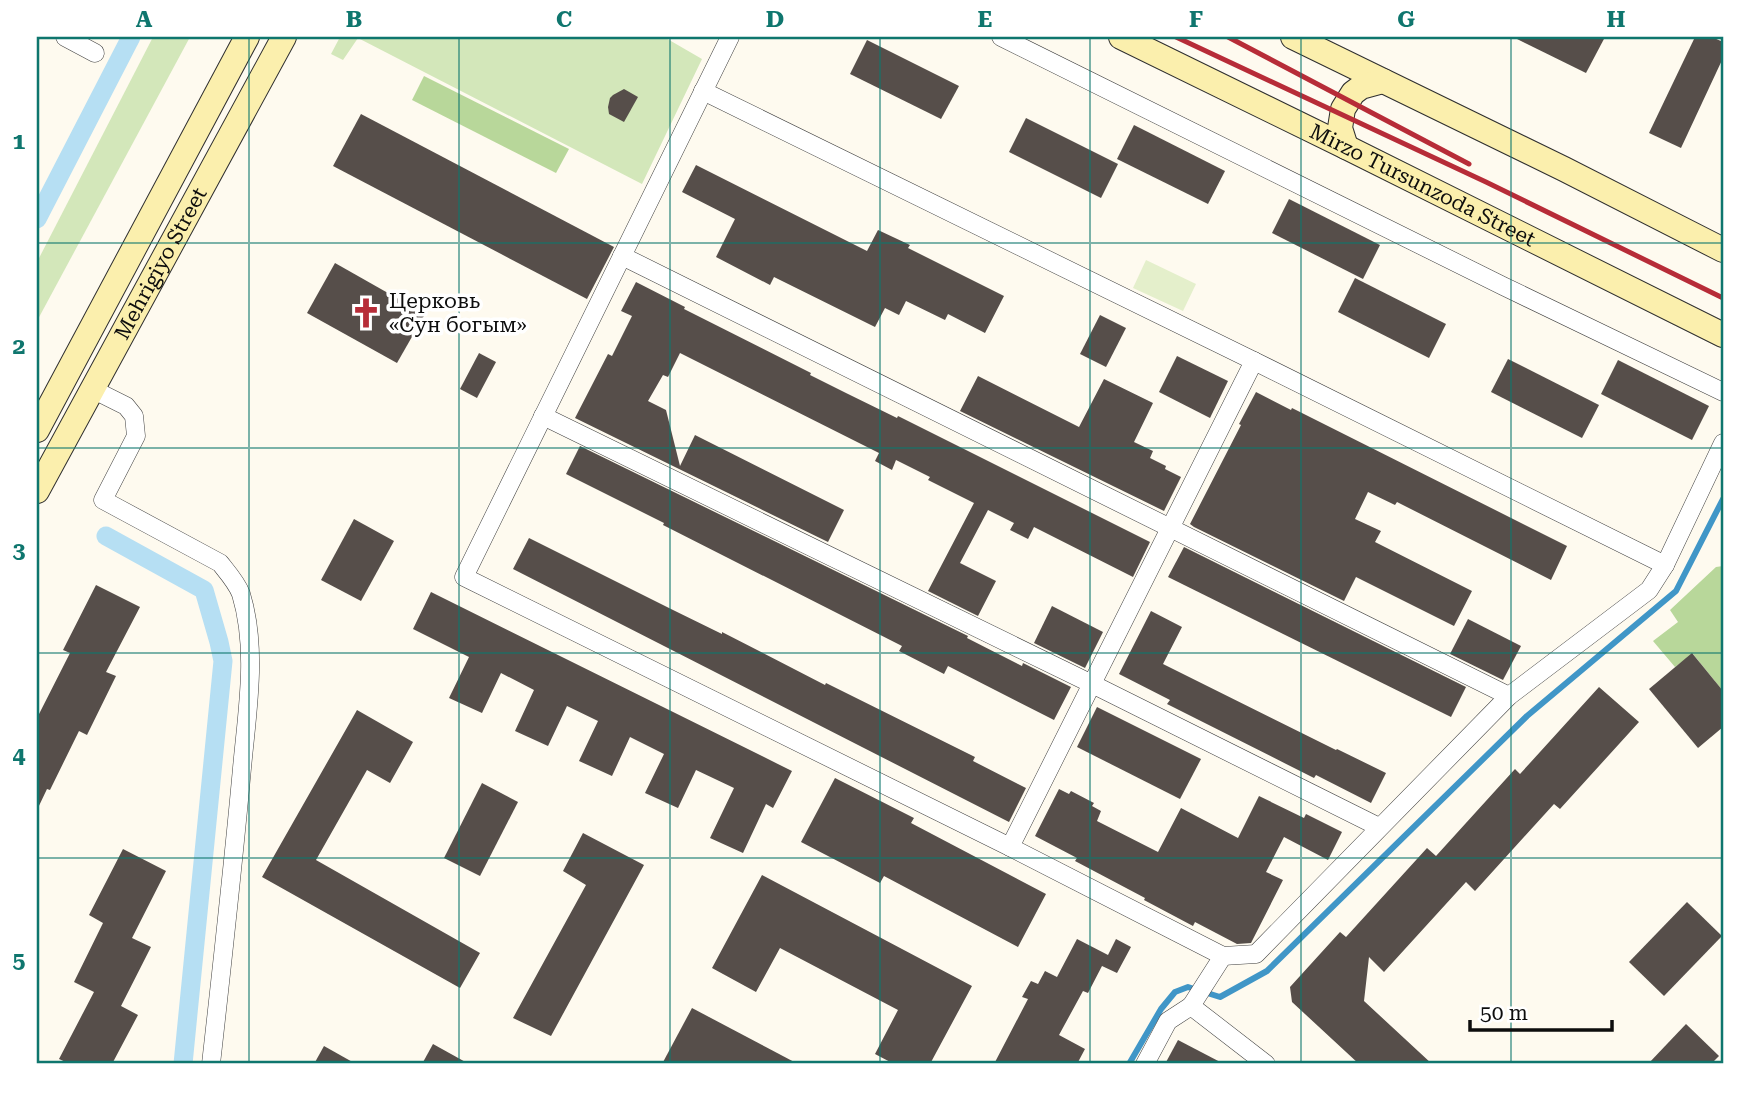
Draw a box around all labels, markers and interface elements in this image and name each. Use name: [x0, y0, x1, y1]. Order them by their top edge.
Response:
text: A: [136, 6, 153, 33]
text: B: [346, 6, 362, 33]
text: C: [556, 6, 572, 33]
text: D: [766, 6, 784, 33]
text: E: [978, 6, 992, 33]
text: F: [1189, 6, 1203, 33]
text: G: [1397, 6, 1415, 33]
text: H: [1607, 6, 1626, 33]
street label: Mirzo Tursunzoda Street: [1306, 119, 1539, 252]
text: 1: [13, 128, 26, 155]
street label: Mehrigiyo Street: [110, 183, 212, 344]
place label: Церковь «Сун богым»: [389, 289, 527, 337]
church icon: Церковь «Сун богым»: [349, 296, 383, 330]
text: 2: [13, 333, 25, 360]
text: 3: [13, 537, 26, 564]
text: 4: [13, 742, 26, 769]
text: 5: [13, 947, 26, 974]
scale bar: [1470, 989, 1611, 1033]
text: 50 m: [1480, 1001, 1528, 1025]

